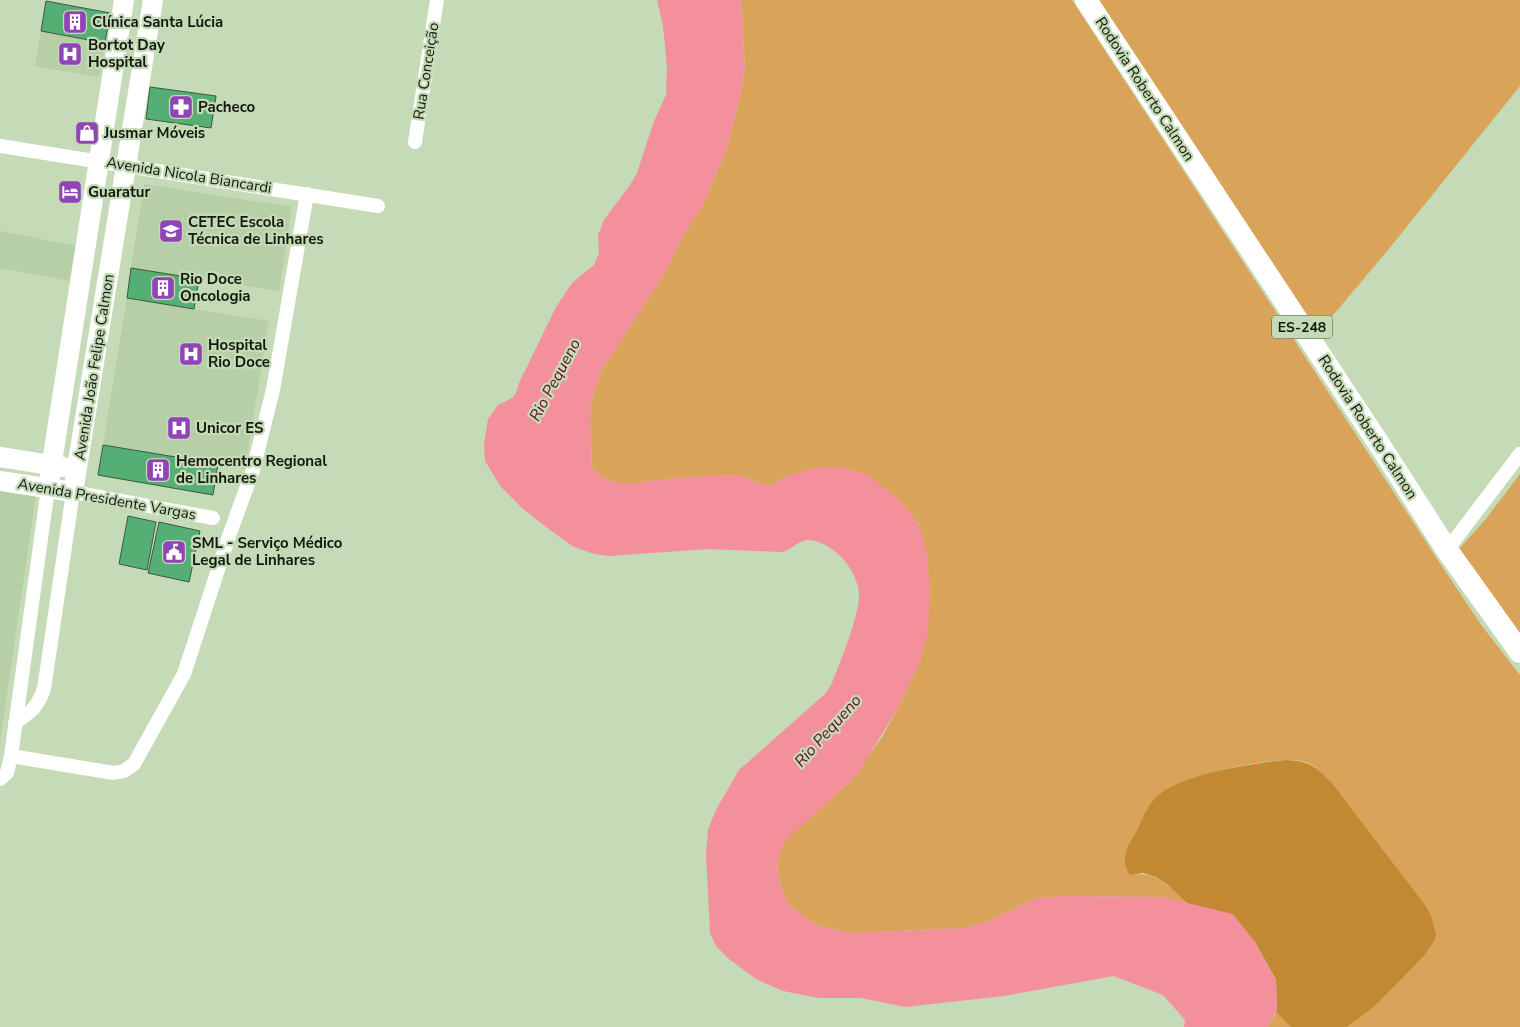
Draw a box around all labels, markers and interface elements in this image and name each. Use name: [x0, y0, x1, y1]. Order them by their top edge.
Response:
building icon: Clínica Santa Lúcia: [62, 9, 88, 35]
place label: Clínica Santa Lúcia: [92, 12, 223, 32]
street label: Rodovia Roberto Calmon: [1091, 13, 1199, 165]
street label: Rua Conceição: [408, 21, 444, 121]
place label: Bortot Day Hospital: [88, 35, 165, 72]
hospital icon: Bortot Day Hospital: [57, 41, 83, 67]
pharmacy icon: Pacheco: [168, 94, 194, 120]
place label: Pacheco: [198, 97, 256, 117]
shop icon: Jusmar Móveis: [74, 120, 100, 146]
place label: Jusmar Móveis: [103, 123, 205, 143]
street label: Avenida Nicola Biancardi: [105, 152, 273, 198]
hotel icon: Guaratur: [57, 179, 83, 205]
place label: Guaratur: [88, 182, 150, 202]
place label: CETEC Escola Técnica de Linhares: [188, 212, 324, 249]
school or university icon: CETEC Escola Técnica de Linhares: [158, 218, 184, 244]
place label: Rio Doce Oncologia: [180, 269, 251, 306]
street label: Avenida João Felipe Calmon: [69, 272, 119, 462]
building icon: Rio Doce Oncologia: [150, 275, 176, 301]
road number: ES-248: [1272, 316, 1332, 338]
place label: Hospital Rio Doce: [208, 335, 270, 372]
water label: Rio Pequeno: [524, 335, 586, 425]
hospital icon: Hospital Rio Doce: [178, 341, 204, 367]
street label: Rodovia Roberto Calmon: [1314, 351, 1422, 503]
hospital icon: Unicor ES: [166, 415, 192, 441]
place label: Unicor ES: [196, 418, 263, 438]
place label: Hemocentro Regional de Linhares: [176, 451, 327, 488]
building icon: Hemocentro Regional de Linhares: [145, 457, 171, 483]
street label: Avenida Presidente Vargas: [16, 473, 198, 525]
place label: SML - Serviço Médico Legal de Linhares: [192, 533, 343, 570]
public building icon: SML - Serviço Médico Legal de Linhares: [161, 539, 187, 565]
water label: Rio Pequeno: [790, 690, 867, 772]

